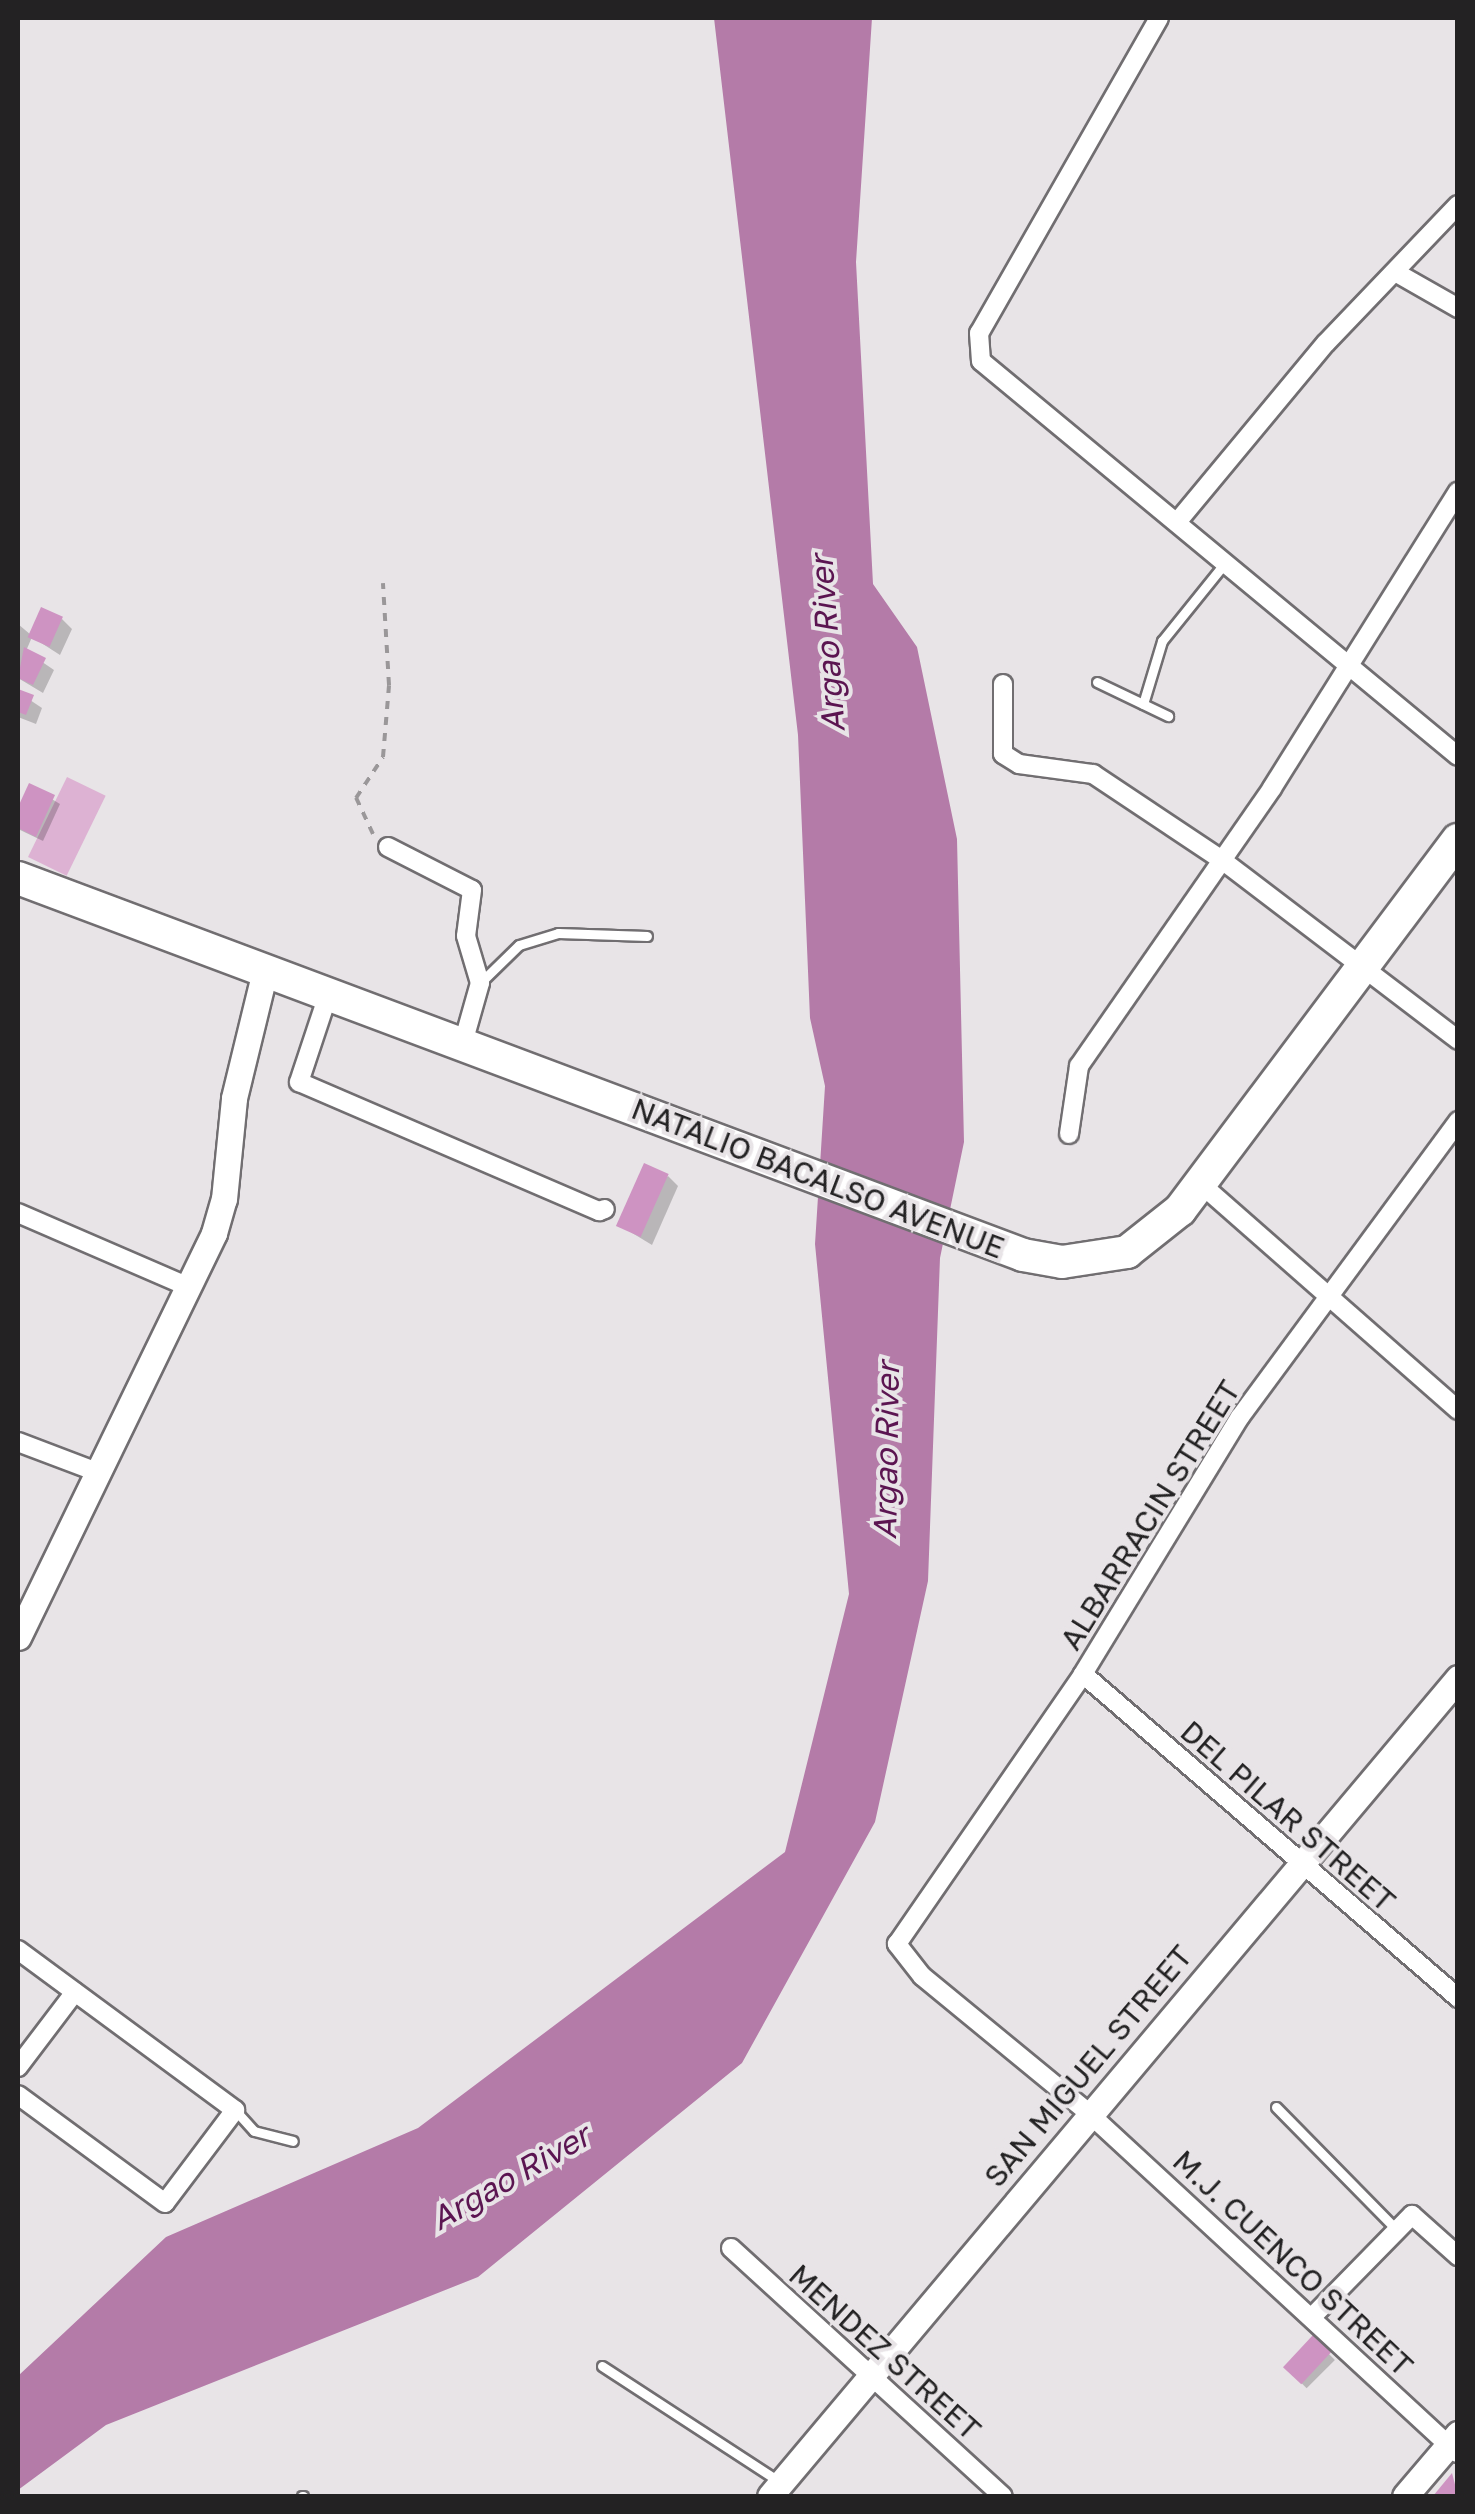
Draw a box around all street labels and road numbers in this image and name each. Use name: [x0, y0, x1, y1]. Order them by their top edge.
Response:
street label: NATALIO BACALSO AVENUE: [627, 1090, 1009, 1266]
street label: ALBARRACIN STREET: [1052, 1374, 1248, 1656]
street label: DEL PILAR STREET: [1173, 1713, 1403, 1919]
street label: SAN MIGUEL STREET: [977, 1938, 1199, 2194]
street label: M.J. CUENCO STREET: [1166, 2143, 1420, 2383]
street label: MENDEZ STREET: [782, 2257, 988, 2447]

